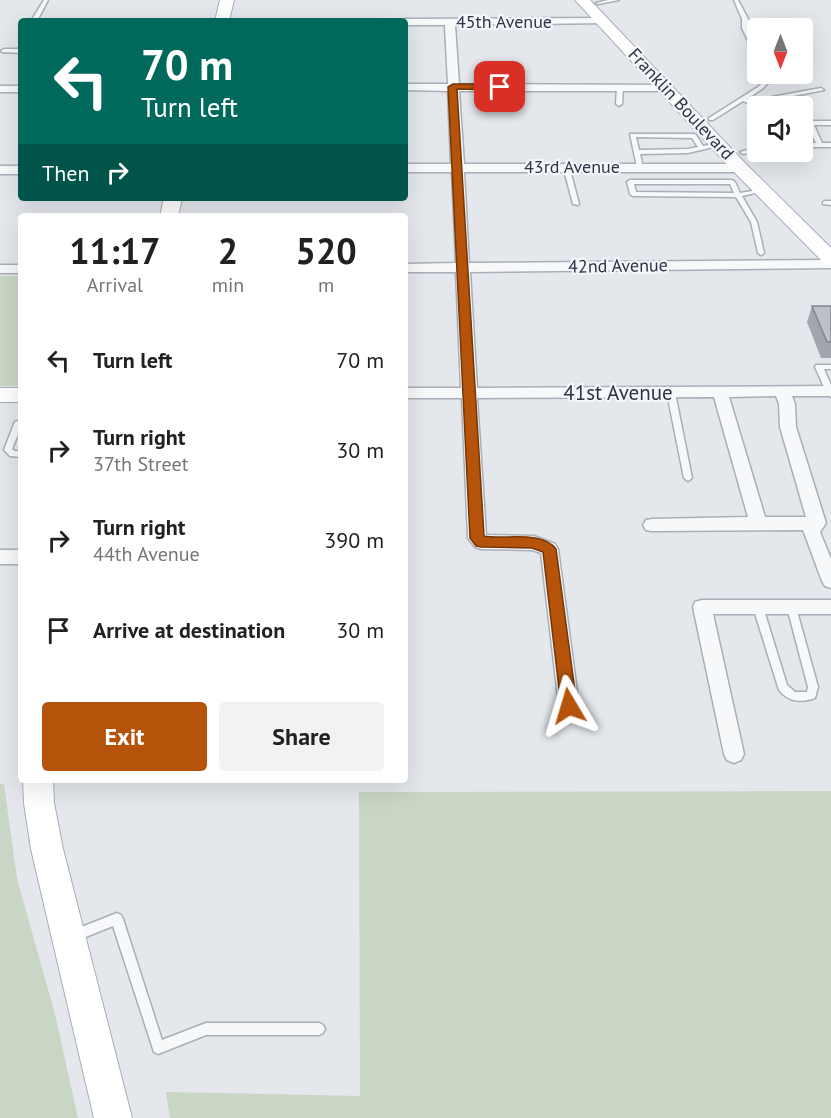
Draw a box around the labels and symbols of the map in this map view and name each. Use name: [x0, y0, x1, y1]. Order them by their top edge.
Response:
street label: 45th Avenue: [456, 10, 552, 33]
north arrow: [747, 18, 813, 84]
street label: Franklin Boulevard: [624, 43, 739, 164]
pin: [474, 61, 525, 112]
street label: 43rd Avenue: [524, 155, 620, 178]
street label: 42nd Avenue: [568, 253, 668, 278]
street label: 41st Avenue: [563, 379, 673, 406]
position arrow: [537, 674, 601, 738]

